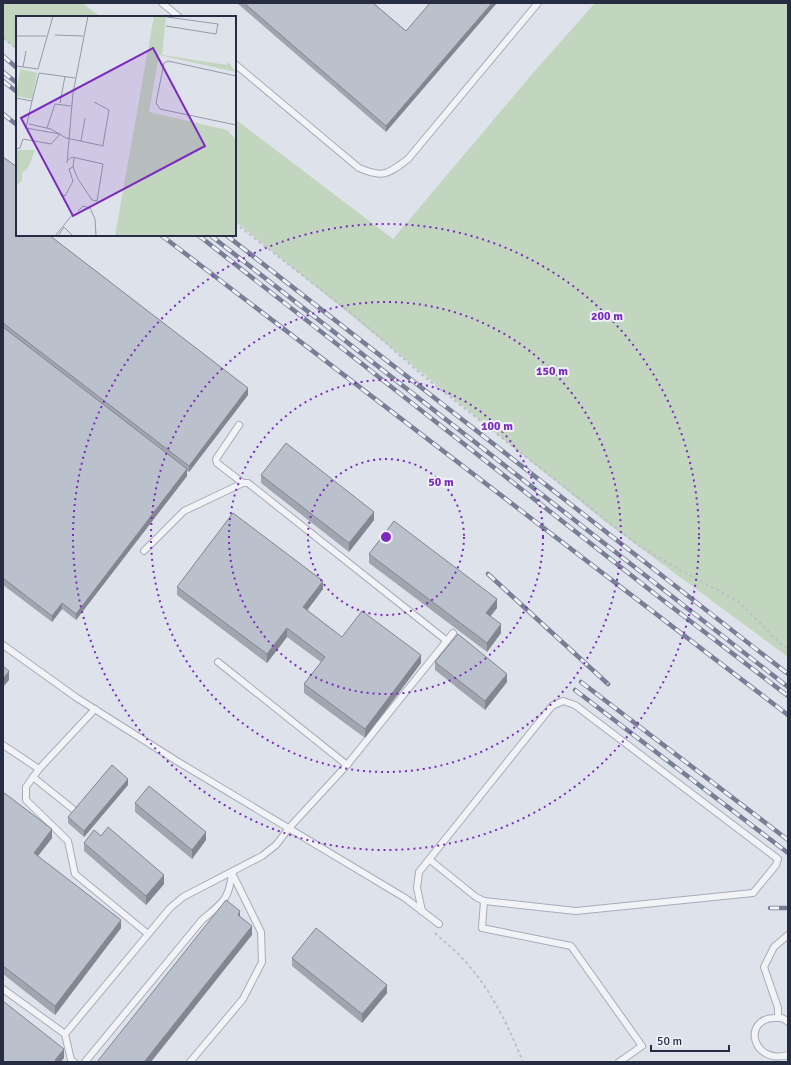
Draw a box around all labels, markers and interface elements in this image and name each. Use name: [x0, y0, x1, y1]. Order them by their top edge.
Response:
inset map: [16, 16, 236, 236]
text: 200 m: [591, 309, 623, 324]
text: 150 m: [536, 364, 568, 379]
text: 100 m: [481, 419, 513, 434]
text: 50 m: [428, 475, 454, 490]
centre of rings: [379, 530, 393, 544]
scale bar: [651, 1027, 729, 1053]
text: 50 m: [657, 1034, 682, 1049]

